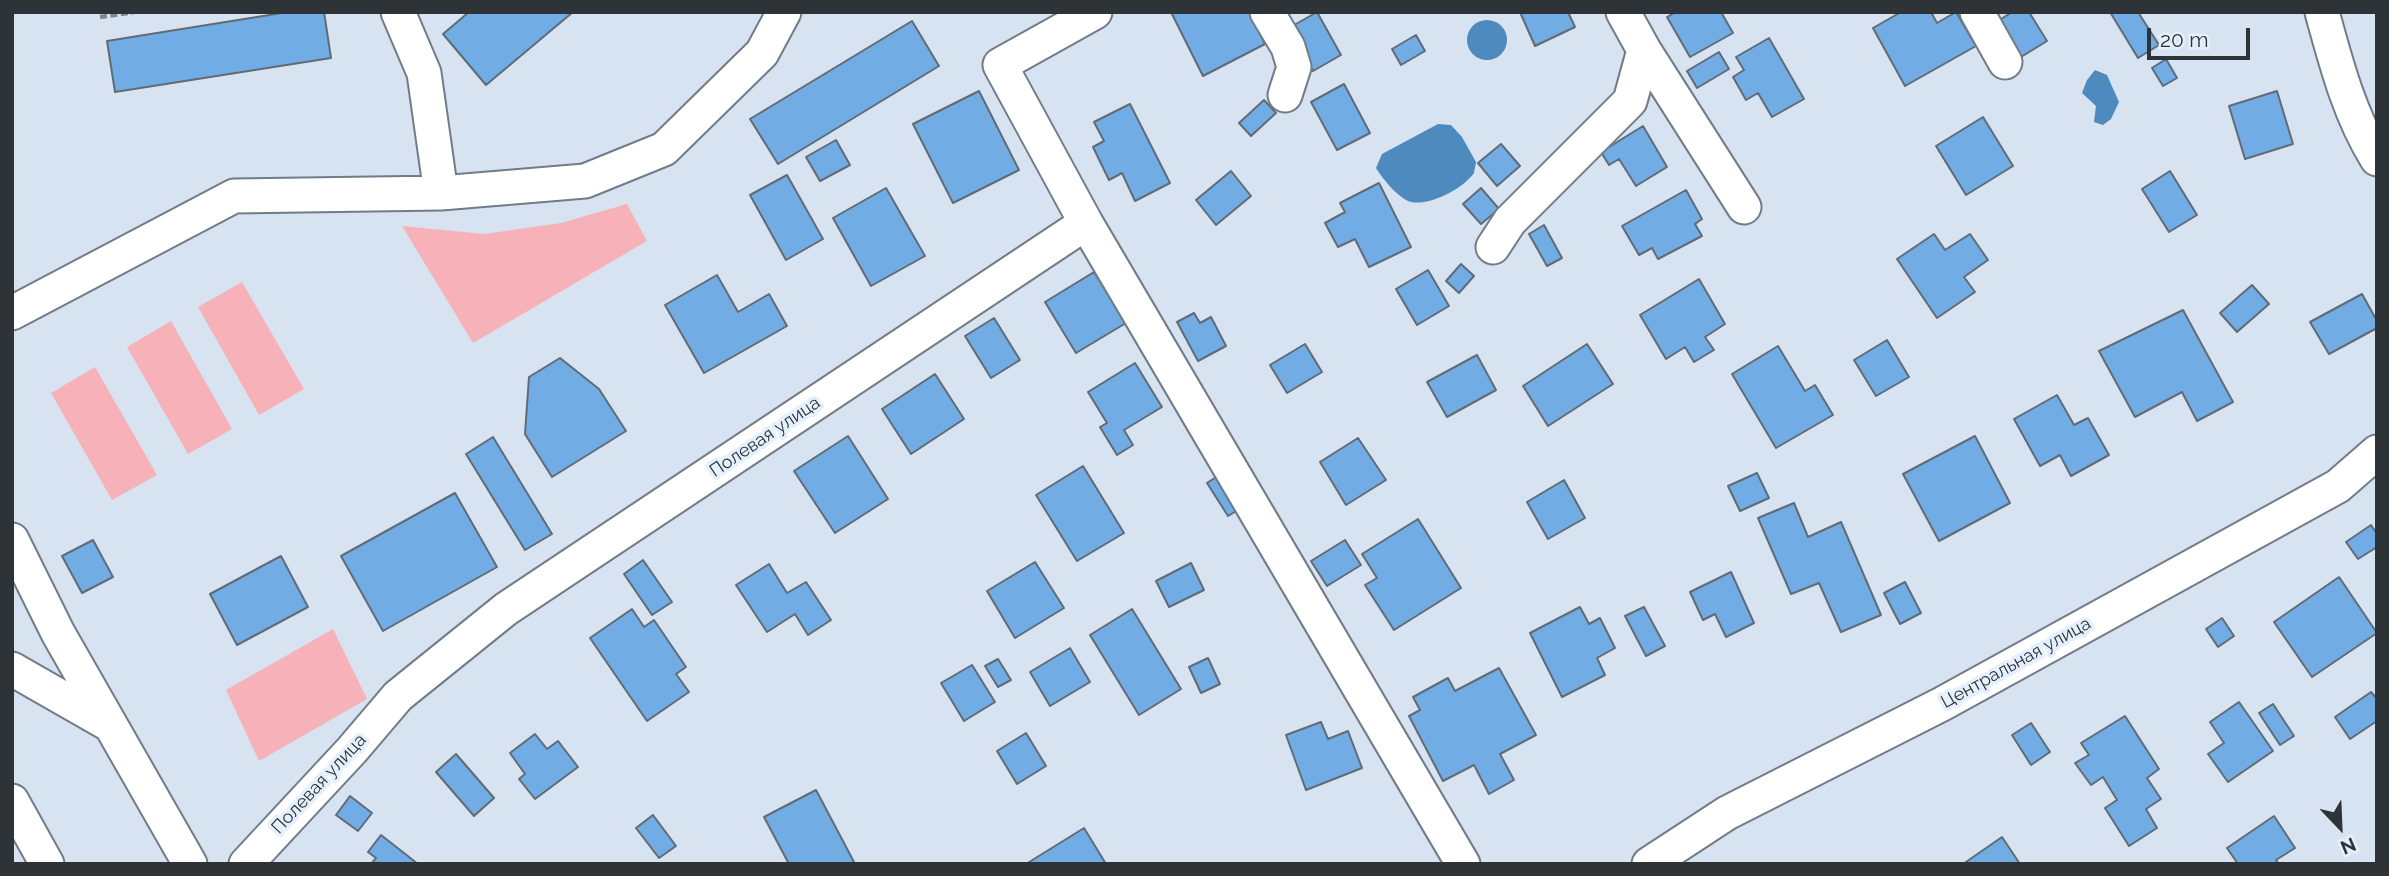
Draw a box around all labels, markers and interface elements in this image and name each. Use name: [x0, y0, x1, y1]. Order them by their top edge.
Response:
scale bar: [2151, 14, 2254, 58]
text: 20 m: [2160, 27, 2208, 52]
street label: Полевая улица: [706, 392, 824, 482]
street label: Центральная улица: [1937, 613, 2095, 713]
street label: Полевая улица: [267, 730, 371, 838]
north arrow: [2305, 792, 2375, 862]
text: N: [2337, 833, 2359, 859]

